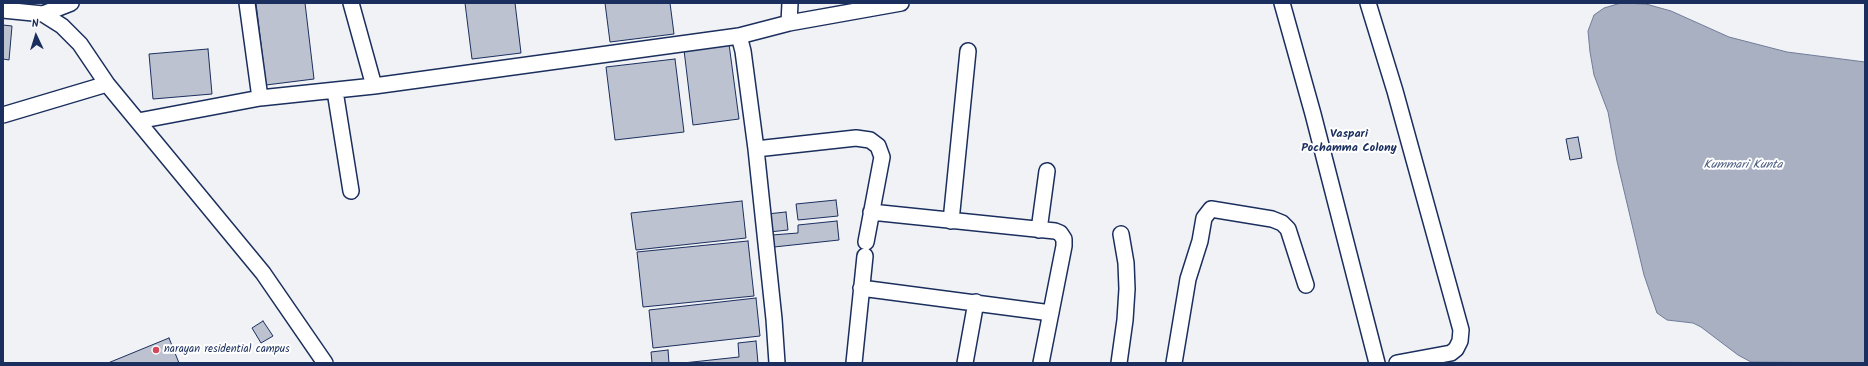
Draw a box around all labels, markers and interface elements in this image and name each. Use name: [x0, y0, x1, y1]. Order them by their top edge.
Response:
text: N: [31, 15, 39, 33]
north arrow: [16, 16, 56, 56]
district label: Vaspari Pochamma Colony: [1301, 128, 1397, 156]
water label: Kummari Kunta: [1704, 159, 1782, 173]
place label: narayan residential campus: [164, 343, 290, 357]
marker: narayan residential campus: [151, 345, 161, 355]

